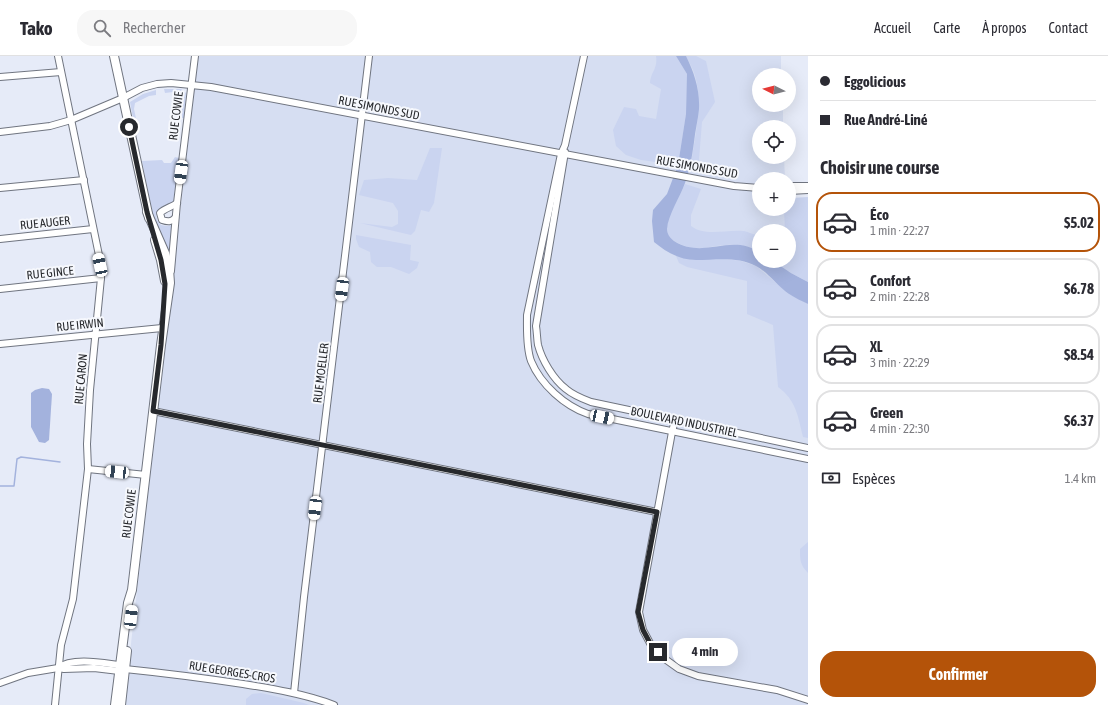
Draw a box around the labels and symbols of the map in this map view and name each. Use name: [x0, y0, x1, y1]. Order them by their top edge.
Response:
north arrow: [752, 68, 796, 112]
street label: RUE COWIE: [166, 91, 186, 141]
street label: RUE SIMONDS SUD: [337, 93, 421, 123]
route start: [120, 118, 138, 136]
street label: RUE SIMONDS SUD: [655, 153, 739, 181]
car: [173, 159, 189, 185]
street label: RUE AUGER: [19, 213, 71, 233]
car: [92, 252, 108, 278]
street label: RUE GINCE: [26, 264, 74, 282]
car: [335, 276, 349, 302]
street label: RUE IRWIN: [56, 316, 104, 334]
street label: RUE MOELLER: [310, 342, 332, 404]
street label: RUE CARON: [72, 353, 90, 405]
street label: BOULEVARD INDUSTRIEL: [629, 404, 739, 440]
car: [589, 409, 615, 425]
car: [104, 465, 130, 479]
street label: RUE COWIE: [119, 489, 139, 539]
car: [308, 495, 322, 521]
car: [124, 604, 138, 630]
callout: 4 min: [672, 638, 738, 666]
route end: [649, 643, 667, 661]
street label: RUE GEORGES-CROS: [188, 658, 276, 686]

